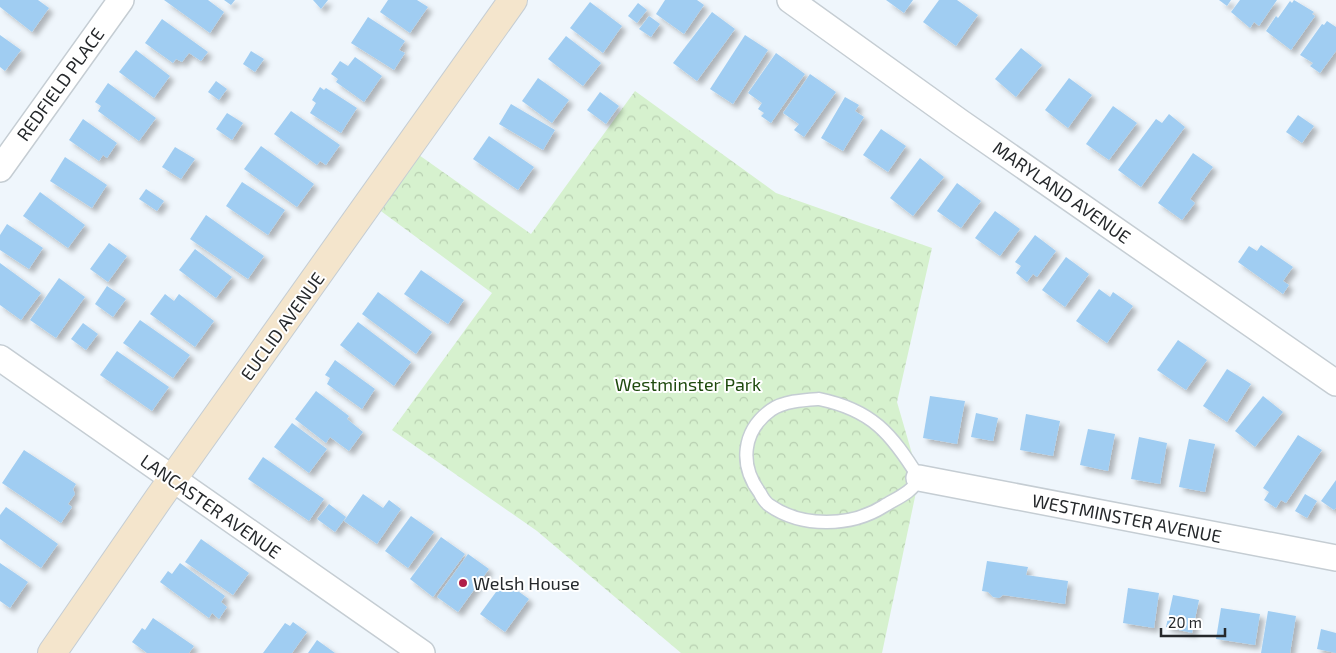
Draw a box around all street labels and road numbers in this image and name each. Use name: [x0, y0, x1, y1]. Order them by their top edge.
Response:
street label: REDFIELD PLACE: [12, 23, 108, 145]
street label: MARYLAND AVENUE: [989, 136, 1135, 248]
street label: EUCLID AVENUE: [235, 268, 329, 384]
street label: LANCASTER AVENUE: [137, 449, 285, 563]
street label: WESTMINSTER AVENUE: [1030, 489, 1224, 547]

